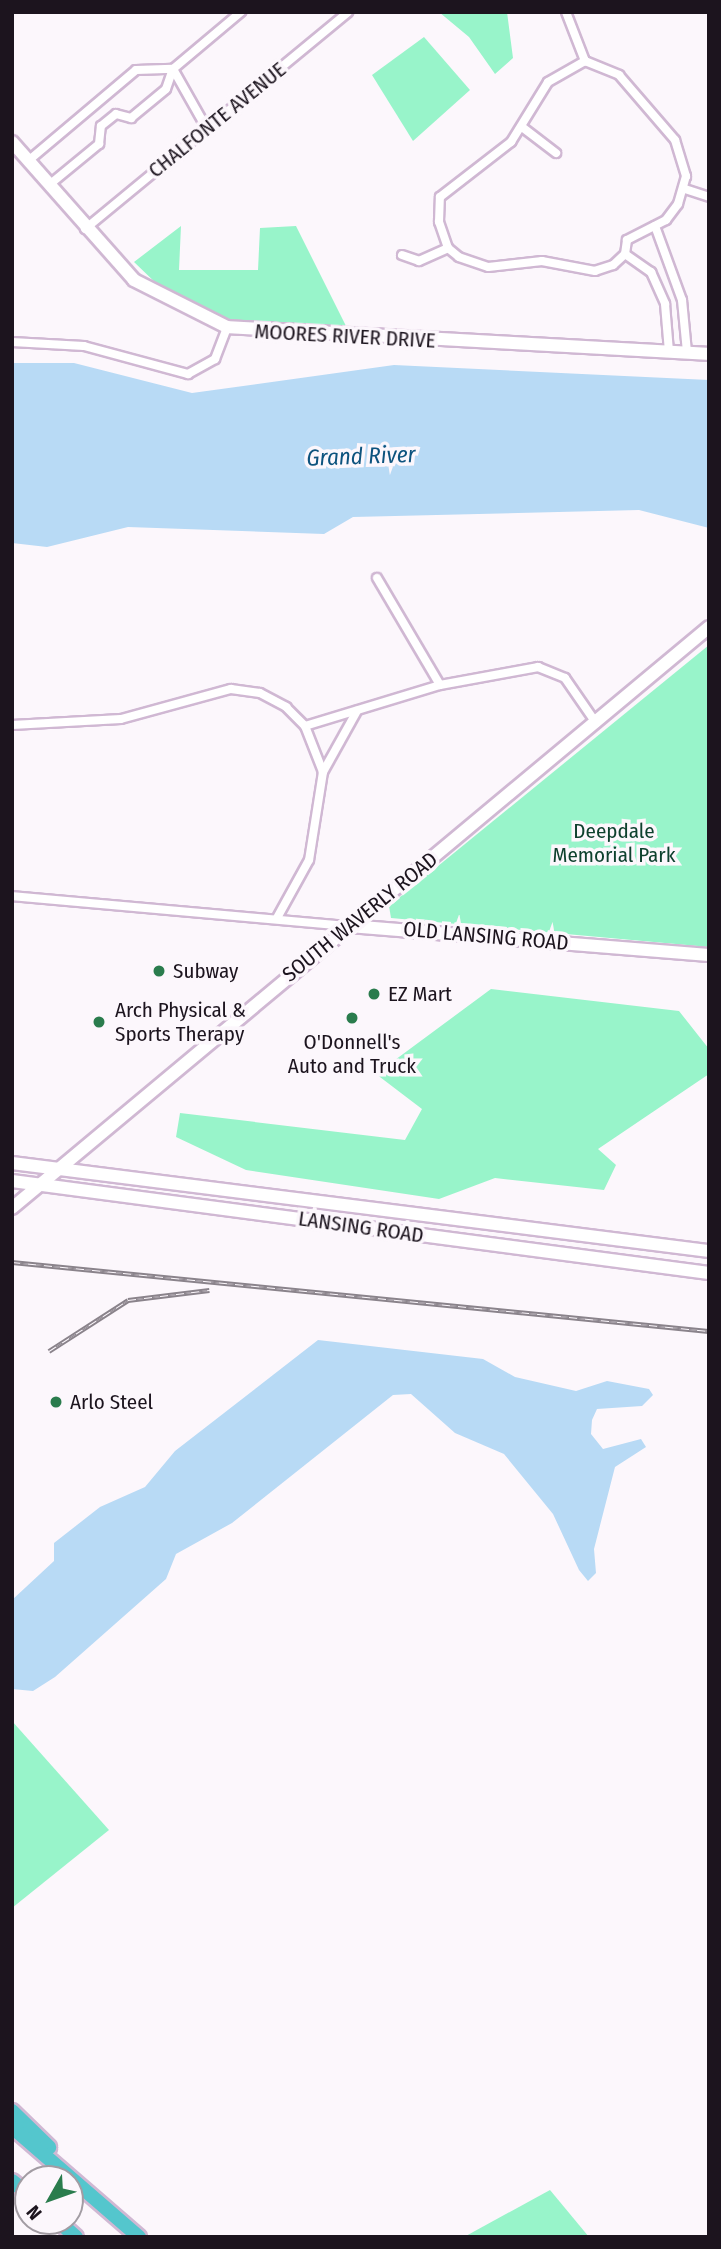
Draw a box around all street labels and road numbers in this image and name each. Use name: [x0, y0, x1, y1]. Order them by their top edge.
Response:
street label: CHALFONTE AVENUE: [143, 57, 291, 183]
street label: MOORES RIVER DRIVE: [254, 319, 436, 353]
street label: SOUTH WAVERLY ROAD: [277, 847, 443, 987]
street label: OLD LANSING ROAD: [402, 916, 570, 956]
street label: LANSING ROAD: [297, 1206, 425, 1248]

